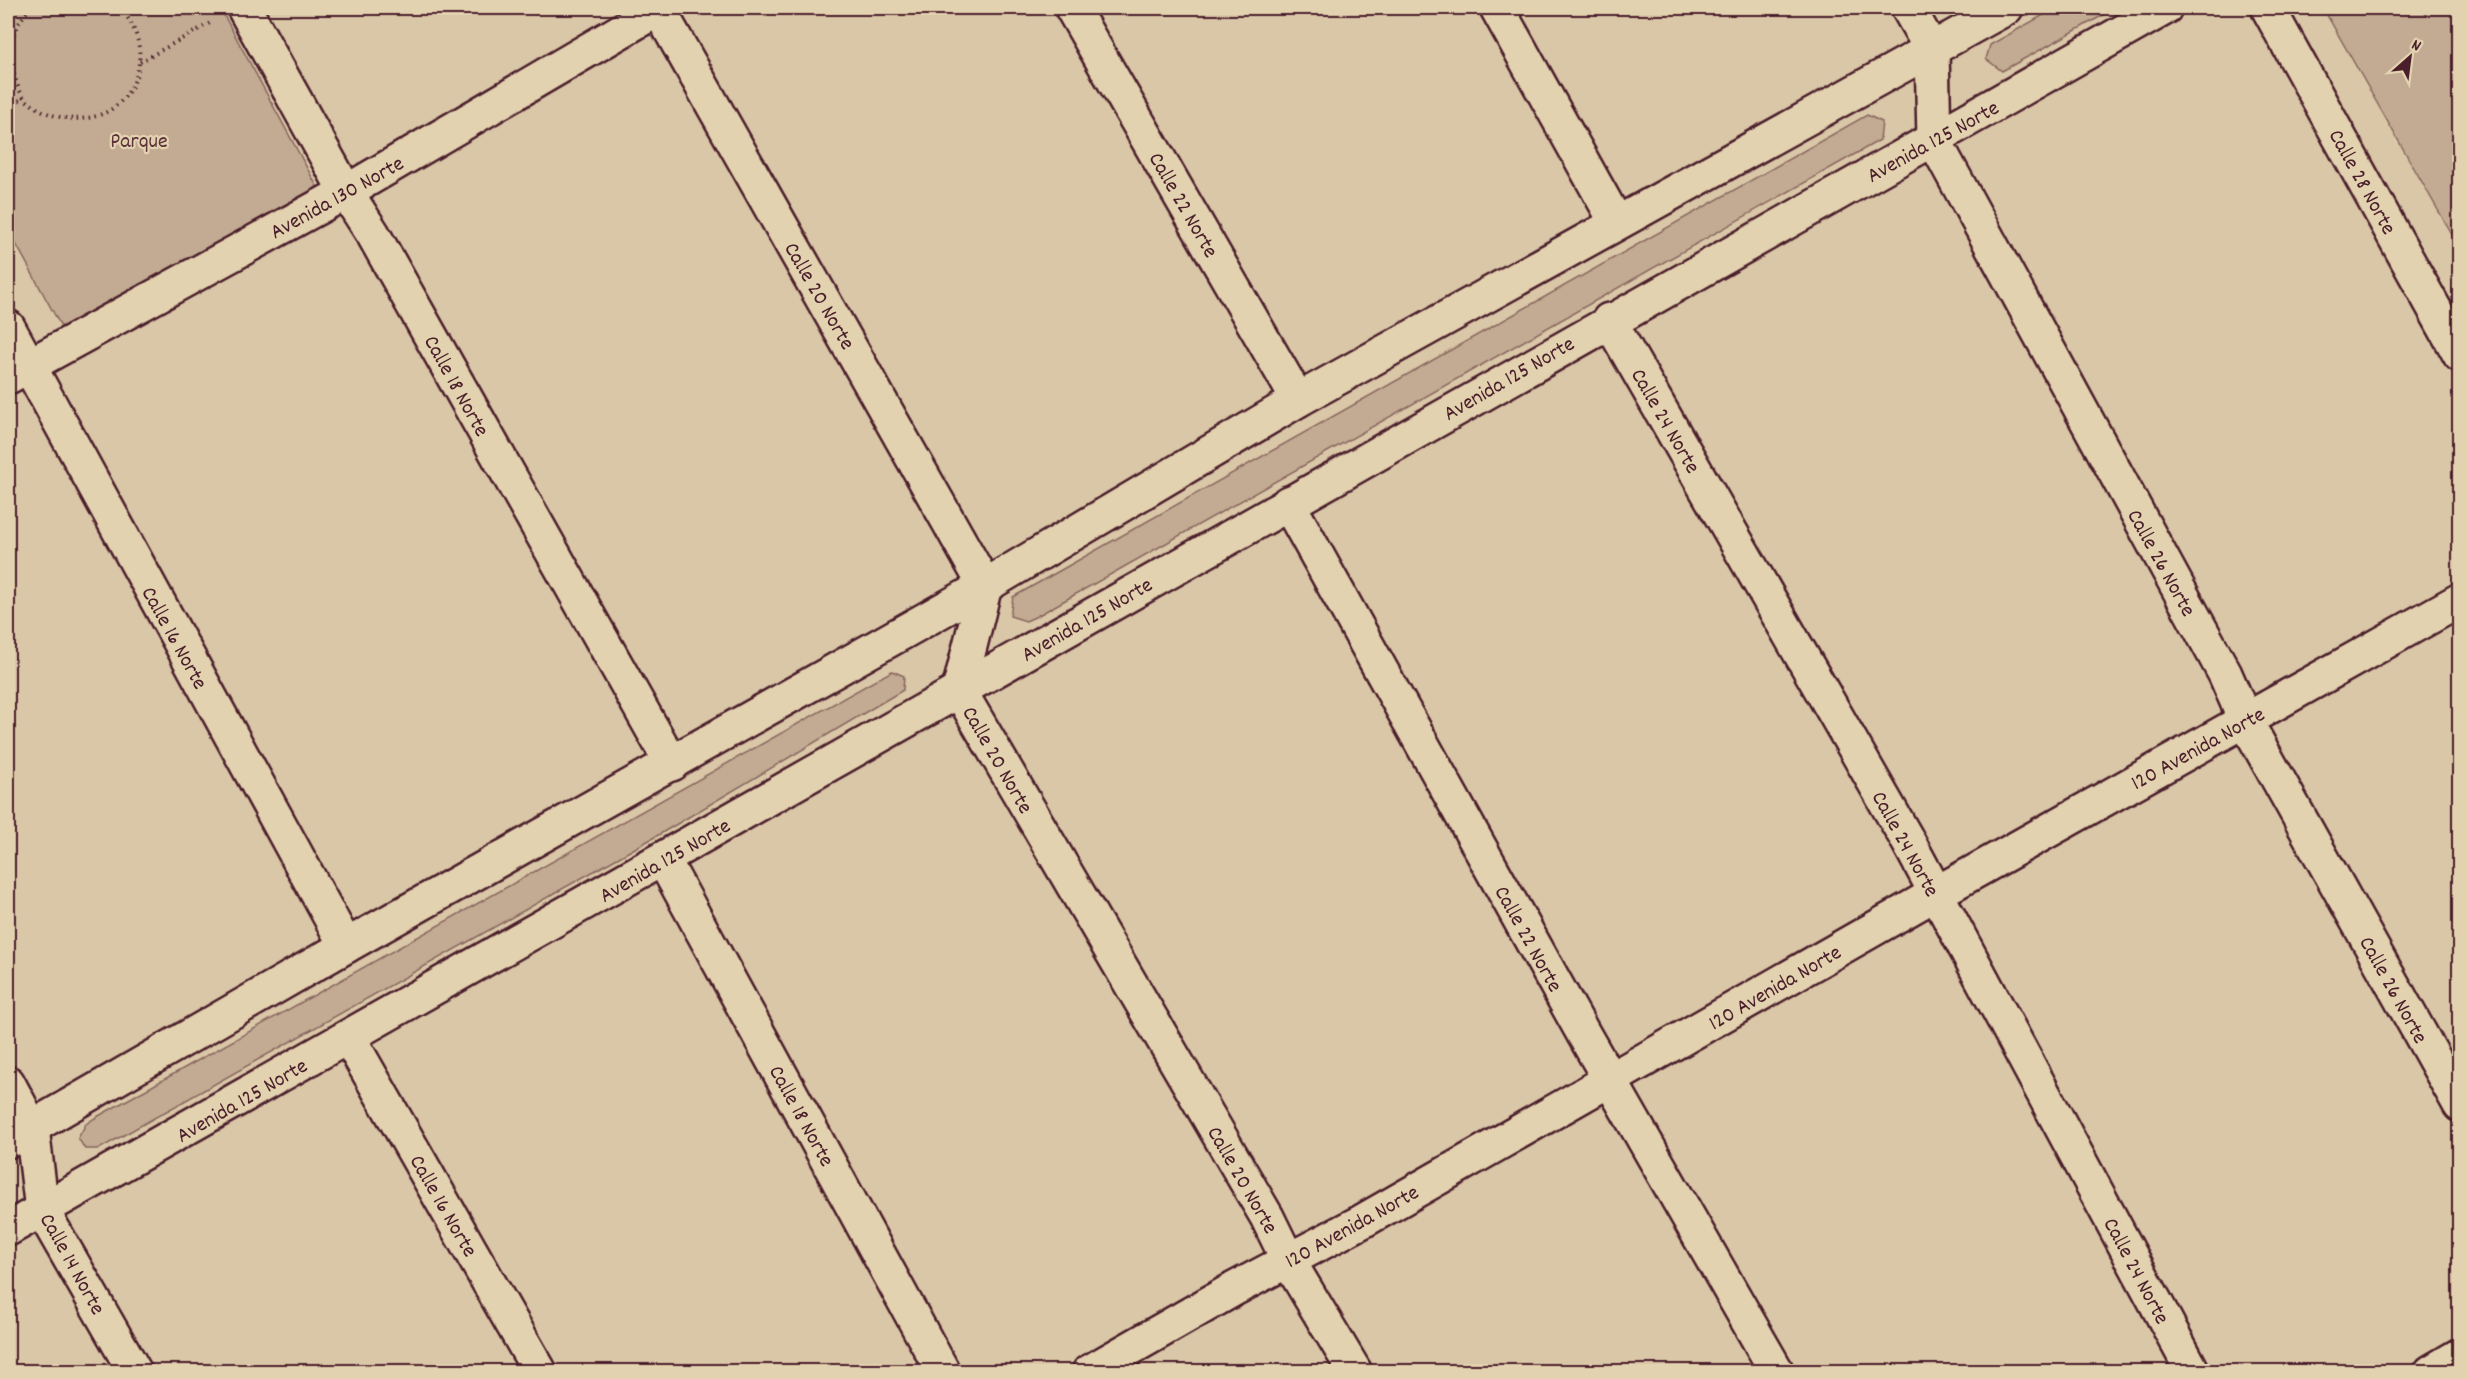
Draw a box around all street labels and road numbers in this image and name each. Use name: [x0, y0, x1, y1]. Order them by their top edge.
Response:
street label: Avenida 125 Norte: [1862, 94, 2006, 192]
street label: Calle 28 Norte: [2319, 124, 2403, 241]
street label: Calle 22 Norte: [1139, 147, 1225, 264]
street label: Avenida 130 Norte: [265, 149, 410, 249]
street label: Calle 20 Norte: [775, 237, 861, 356]
street label: Calle 18 Norte: [414, 330, 496, 443]
street label: Avenida 125 Norte: [1438, 330, 1581, 430]
street label: Calle 24 Norte: [1621, 363, 1707, 480]
street label: Calle 26 Norte: [2118, 504, 2202, 623]
street label: Avenida 125 Norte: [1016, 571, 1159, 671]
street label: Calle 16 Norte: [132, 581, 214, 696]
street label: 120 Avenida Norte: [2126, 700, 2271, 800]
street label: Calle 20 Norte: [953, 701, 1039, 820]
street label: Calle 24 Norte: [1862, 786, 1946, 903]
street label: Avenida 125 Norte: [594, 812, 737, 912]
street label: Calle 22 Norte: [1485, 881, 1569, 998]
street label: Calle 26 Norte: [2350, 931, 2434, 1050]
street label: 120 Avenida Norte: [1704, 938, 1848, 1040]
street label: Avenida 125 Norte: [171, 1052, 314, 1152]
street label: Calle 18 Norte: [759, 1060, 841, 1173]
street label: Calle 20 Norte: [1198, 1121, 1284, 1240]
street label: Calle 16 Norte: [400, 1150, 484, 1264]
street label: 120 Avenida Norte: [1280, 1178, 1425, 1278]
street label: Calle 14 Norte: [30, 1208, 112, 1321]
street label: Calle 24 Norte: [2094, 1213, 2176, 1330]

